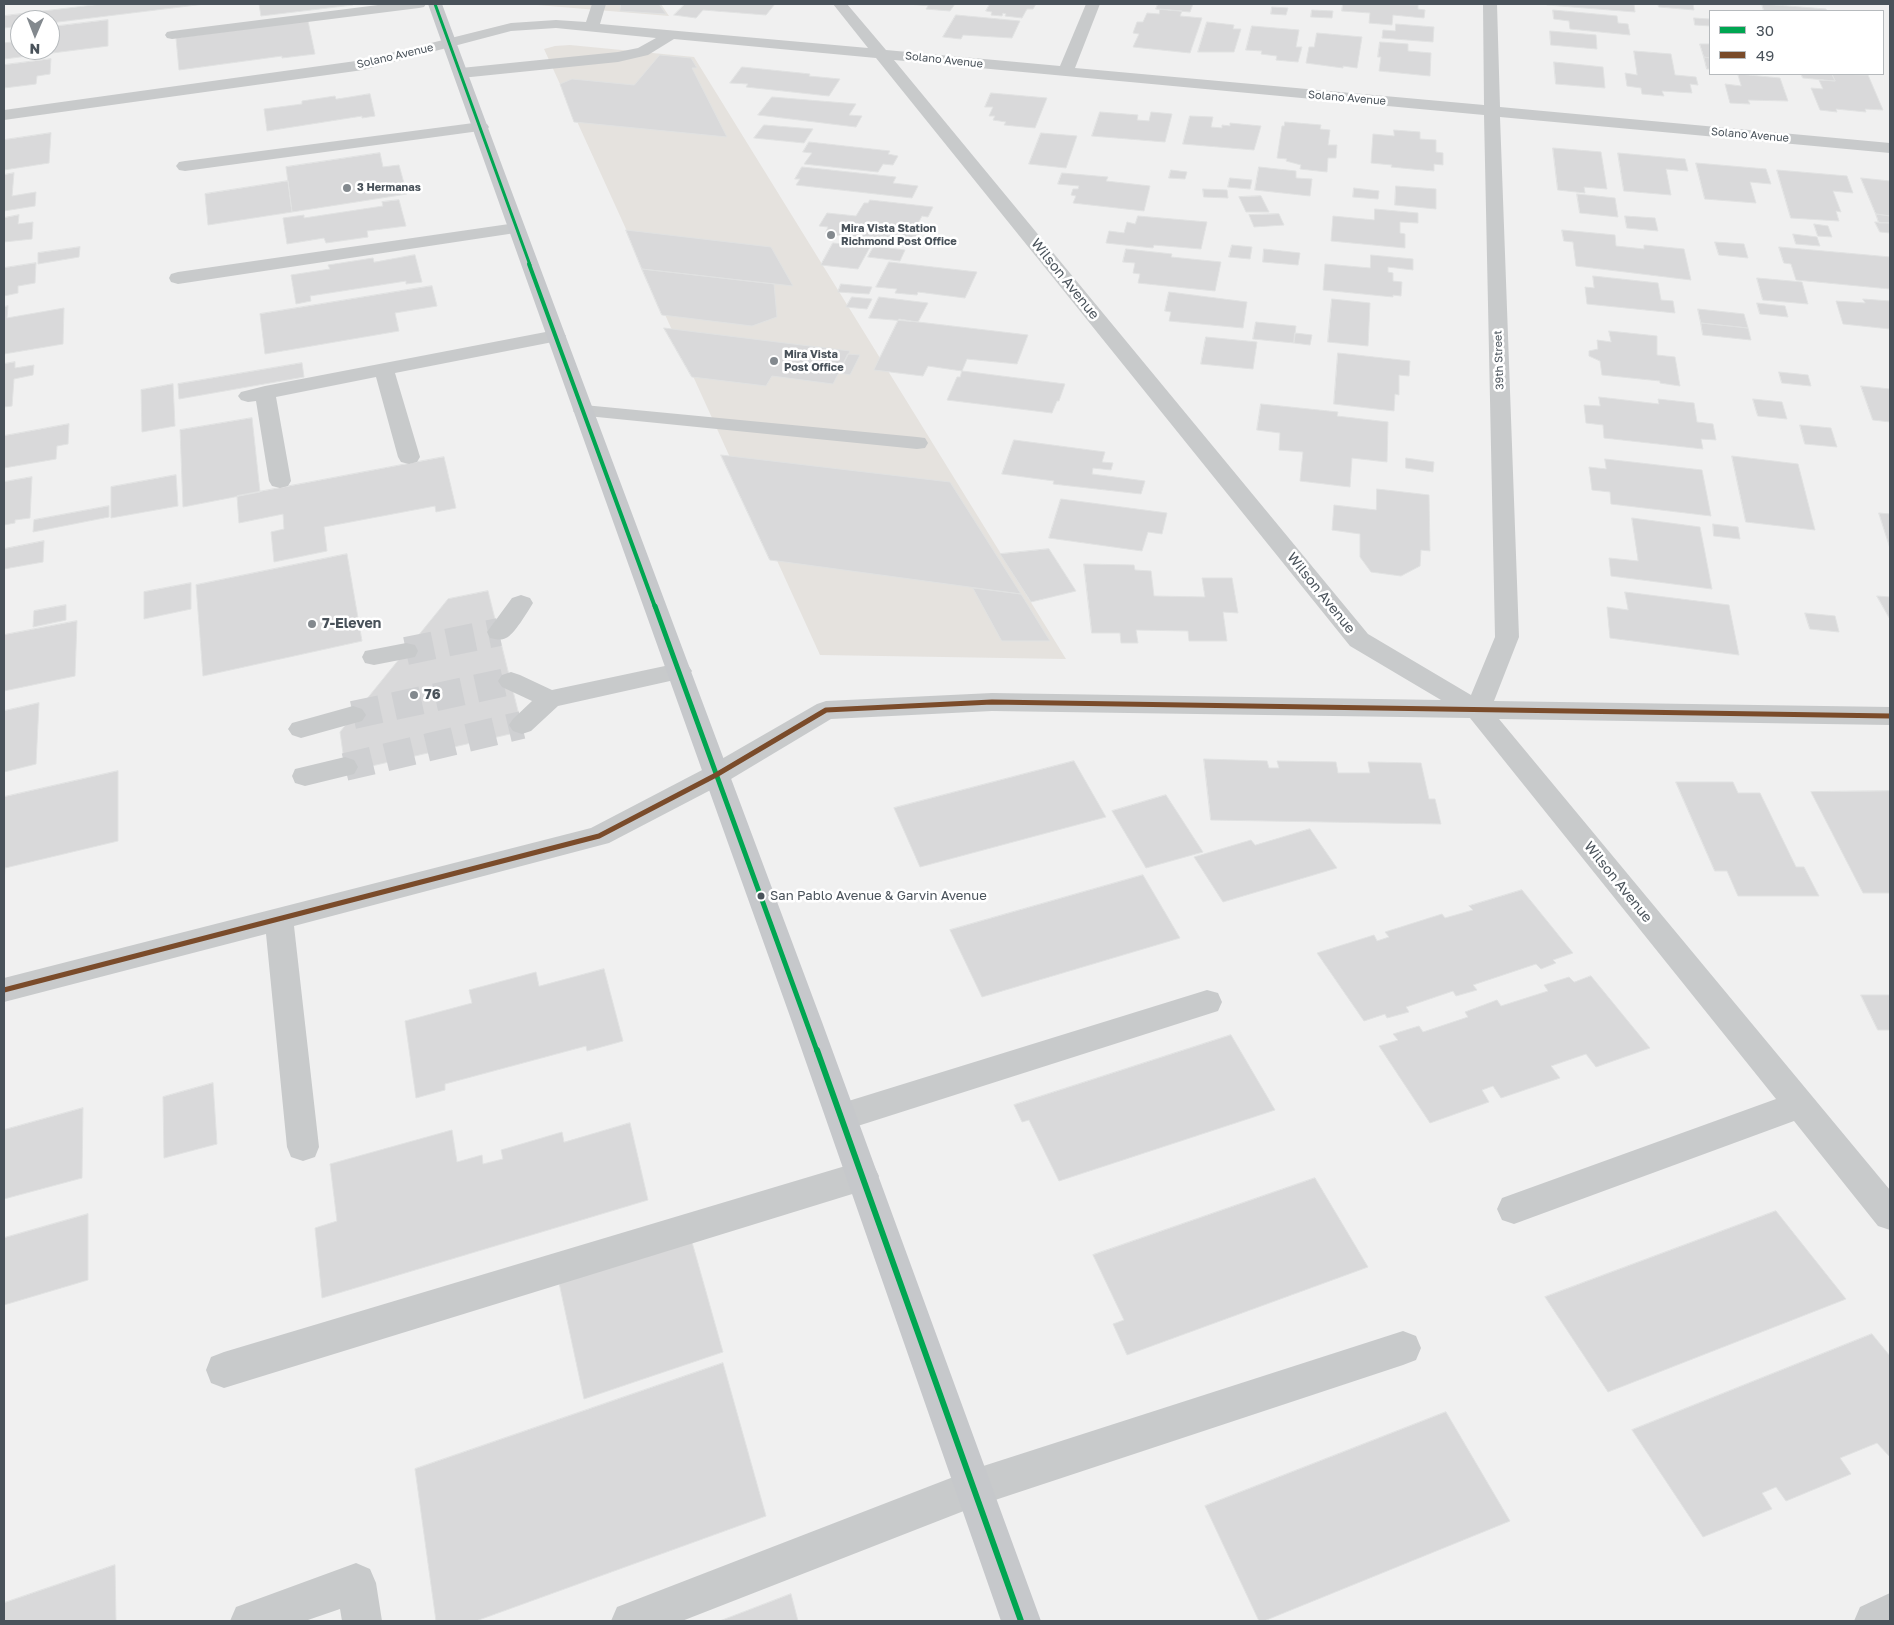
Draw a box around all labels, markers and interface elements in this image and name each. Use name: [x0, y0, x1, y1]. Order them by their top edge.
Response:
north arrow: [10, 10, 60, 60]
legend: [1709, 10, 1884, 75]
text: 30: [1756, 21, 1774, 39]
text: N: [29, 41, 40, 58]
street label: Solano Avenue: [355, 41, 435, 71]
text: 49: [1756, 46, 1774, 64]
street label: Solano Avenue: [904, 49, 984, 71]
street label: Solano Avenue: [1307, 88, 1387, 108]
street label: Solano Avenue: [1710, 125, 1790, 145]
place label: 3 Hermanas: [357, 181, 421, 195]
marker: 3 Hermanas: [341, 182, 353, 194]
place label: Mira Vista Station Richmond Post Office: [841, 222, 957, 248]
marker: Mira Vista Station Richmond Post Office: [825, 229, 837, 241]
street label: Wilson Avenue: [1027, 235, 1103, 323]
street label: 39th Street: [1491, 330, 1507, 390]
place label: Mira Vista Post Office: [784, 348, 844, 374]
marker: Mira Vista Post Office: [768, 355, 780, 367]
street label: Wilson Avenue: [1283, 549, 1359, 637]
place label: 7-Eleven: [322, 616, 381, 632]
marker: 7-Eleven: [306, 618, 318, 630]
place label: 76: [424, 687, 441, 703]
marker: 76: [408, 689, 420, 701]
street label: Wilson Avenue: [1580, 838, 1656, 926]
place label: San Pablo Avenue & Garvin Avenue: [770, 888, 987, 904]
marker: San Pablo Avenue & Garvin Avenue: [756, 891, 766, 901]

